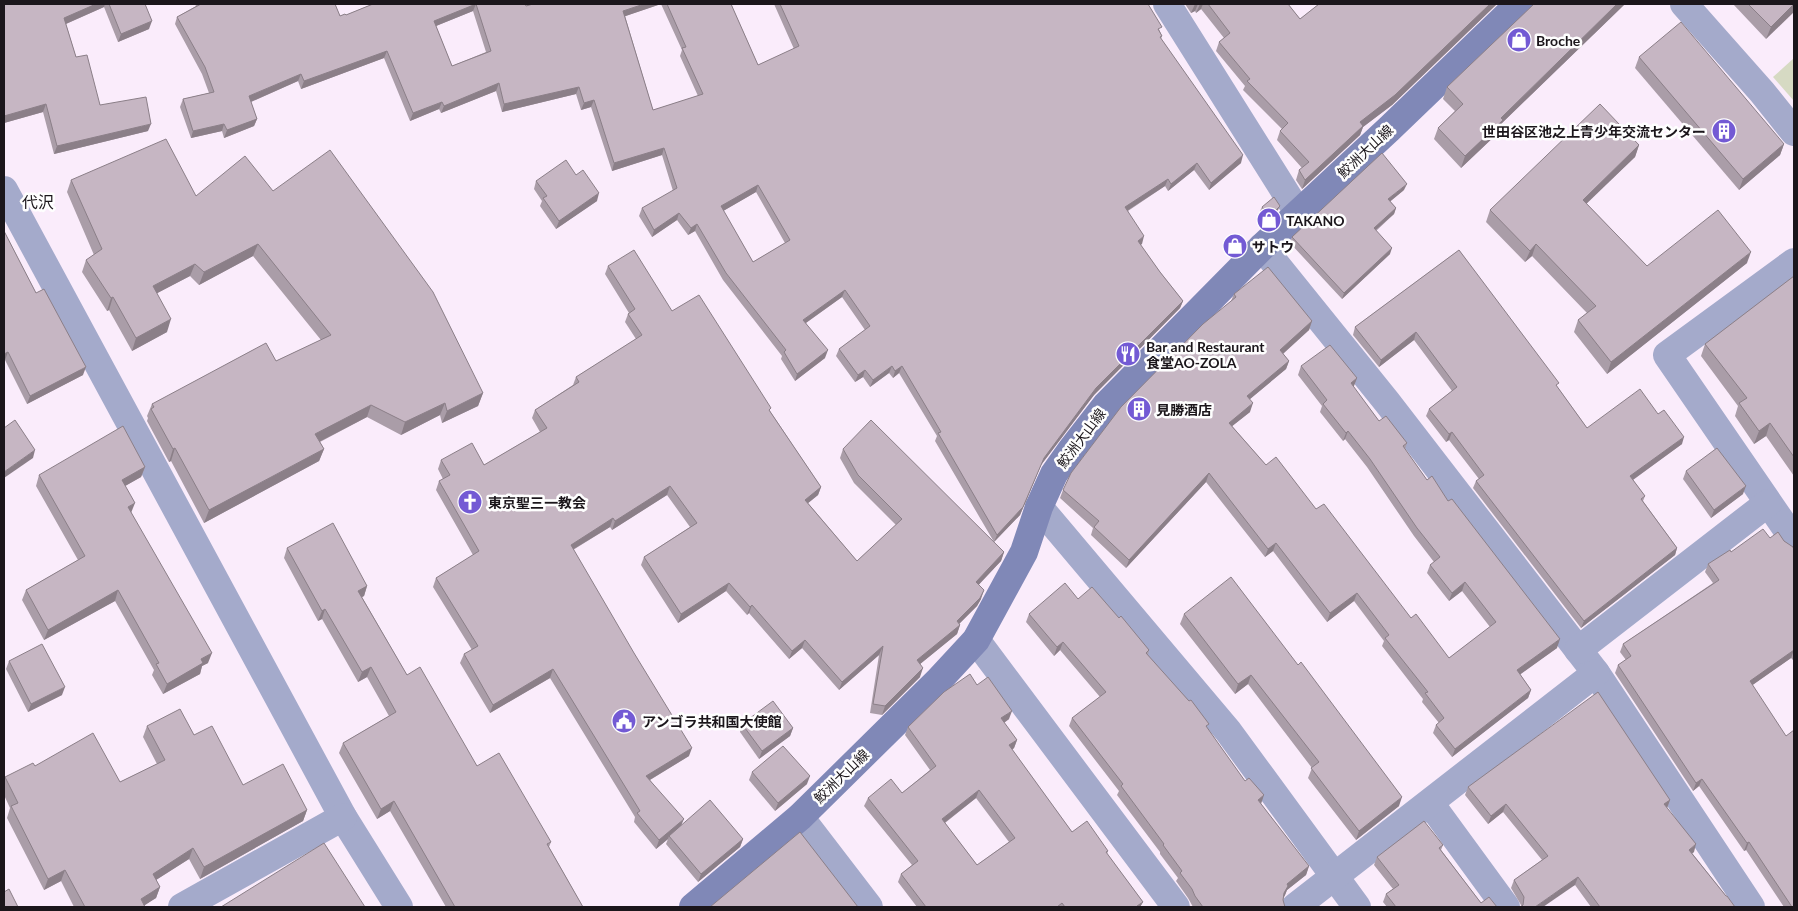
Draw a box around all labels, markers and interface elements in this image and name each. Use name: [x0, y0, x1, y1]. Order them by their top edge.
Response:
shop icon: Broche: [1506, 27, 1532, 53]
place label: Broche: [1536, 32, 1581, 49]
building icon: 世田谷区池之上青少年交流センター: [1711, 118, 1737, 144]
street label: 鮫洲大山線: [1334, 121, 1396, 181]
place label: 世田谷区池之上青少年交流センター: [1482, 123, 1706, 140]
district label: 代沢: [22, 192, 54, 211]
shop icon: TAKANO: [1256, 207, 1282, 233]
place label: TAKANO: [1286, 212, 1345, 229]
shop icon: サトウ: [1222, 233, 1248, 259]
place label: サトウ: [1252, 238, 1294, 255]
place label: Bar and Restaurant 食堂AO-ZOLA: [1146, 338, 1265, 371]
restaurant icon: Bar and Restaurant 食堂AO-ZOLA: [1115, 341, 1141, 367]
building icon: 見勝酒店: [1126, 396, 1152, 422]
place label: 見勝酒店: [1156, 401, 1212, 418]
street label: 鮫洲大山線: [1053, 405, 1109, 471]
church icon: 東京聖三一教会: [457, 489, 483, 515]
place label: 東京聖三一教会: [488, 494, 586, 511]
public building icon: アンゴラ共和国大使館: [611, 708, 637, 734]
place label: アンゴラ共和国大使館: [642, 713, 781, 730]
street label: 鮫洲大山線: [810, 746, 872, 806]

